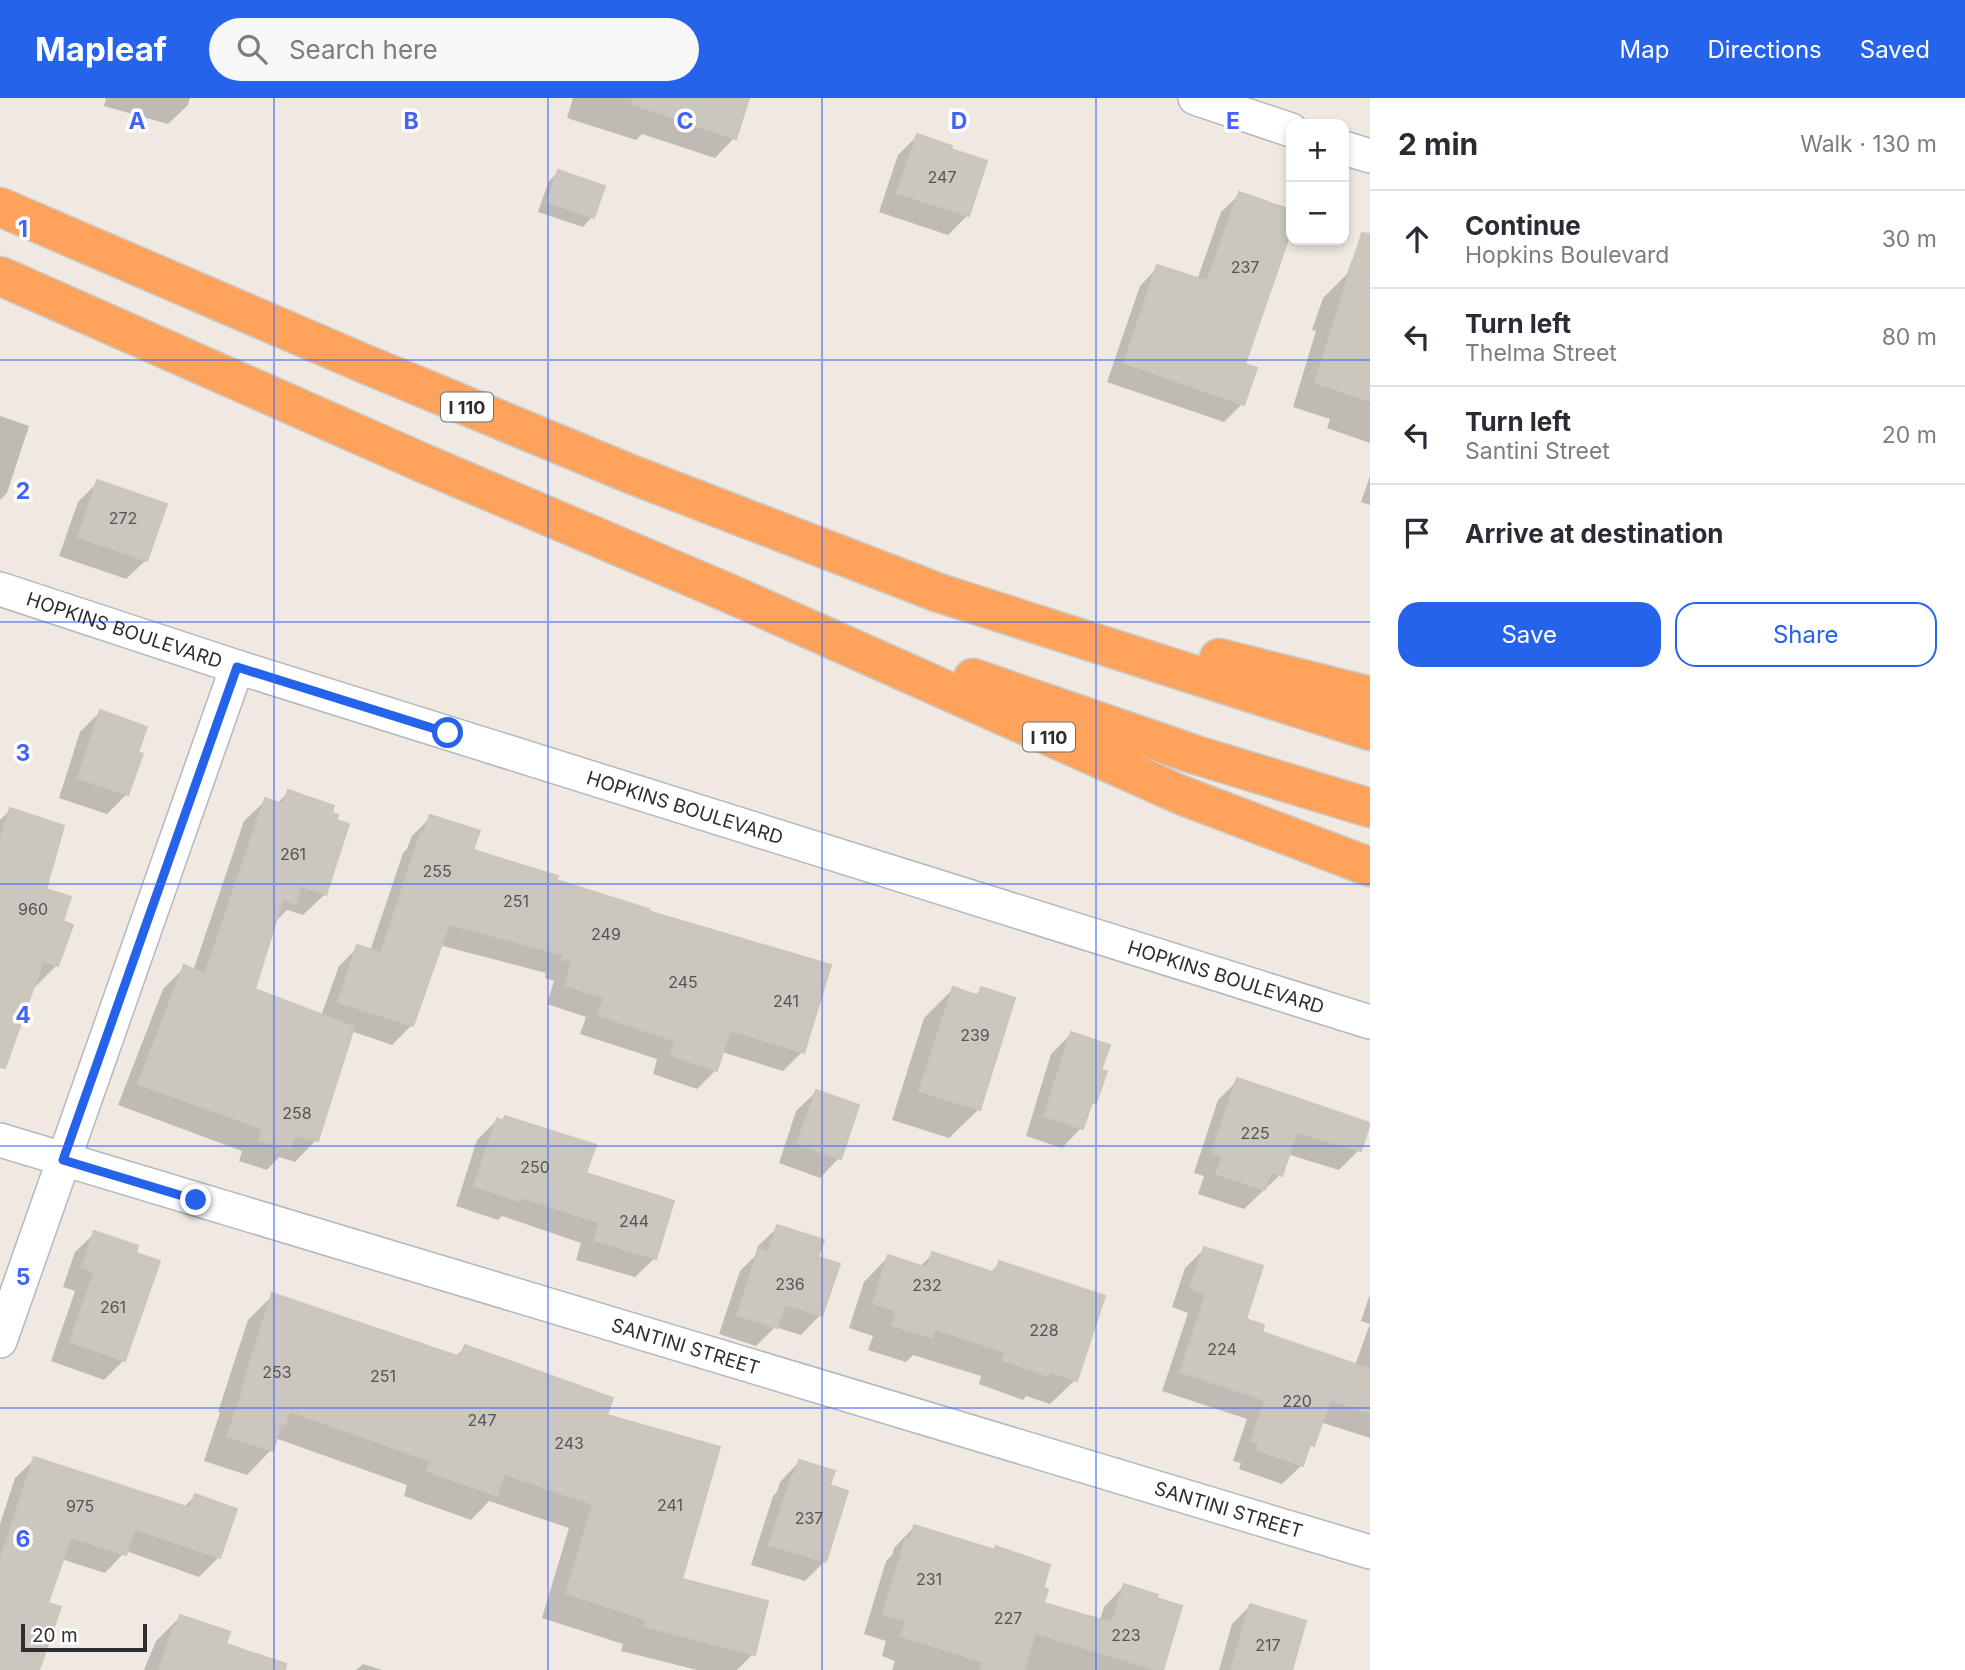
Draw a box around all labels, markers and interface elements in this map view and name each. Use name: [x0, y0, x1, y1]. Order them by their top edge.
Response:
search box: [209, 18, 699, 81]
text: Mapleaf: [35, 29, 167, 69]
icon: search: [233, 30, 271, 68]
text: Search here: [289, 34, 438, 65]
text: Map: [1620, 35, 1669, 64]
text: Directions: [1707, 35, 1822, 64]
text: Saved: [1860, 35, 1930, 64]
text: A: [128, 107, 146, 135]
text: B: [403, 107, 419, 135]
text: C: [676, 107, 694, 135]
text: D: [951, 107, 967, 135]
text: E: [1226, 107, 1240, 135]
map controls: [1286, 119, 1349, 245]
button: +: [1286, 119, 1349, 182]
text: 2 min: [1398, 126, 1478, 162]
text: Walk · 130 m: [1800, 130, 1937, 158]
house number: 247: [928, 167, 956, 187]
button: −: [1286, 182, 1349, 245]
text: Continue: [1465, 210, 1581, 241]
text: 1: [18, 215, 28, 243]
icon: ahead: [1398, 220, 1436, 258]
text: 30 m: [1882, 225, 1937, 253]
text: Hopkins Boulevard: [1465, 241, 1669, 269]
house number: 237: [1231, 257, 1259, 277]
text: Turn left: [1465, 308, 1571, 339]
icon: left: [1398, 318, 1436, 356]
text: 80 m: [1882, 323, 1937, 351]
text: Thelma Street: [1465, 339, 1617, 367]
road number: I 110: [441, 393, 493, 422]
text: Turn left: [1465, 406, 1571, 437]
icon: left: [1398, 416, 1436, 454]
text: 20 m: [1882, 421, 1937, 449]
text: Santini Street: [1465, 437, 1610, 465]
text: 2: [16, 477, 30, 505]
house number: 272: [109, 508, 137, 528]
icon: arrive: [1398, 514, 1436, 552]
text: Arrive at destination: [1465, 518, 1724, 549]
street label: HOPKINS BOULEVARD: [24, 587, 225, 673]
button: Save: [1398, 602, 1661, 667]
button: Share: [1675, 602, 1937, 667]
route start: [432, 717, 463, 748]
road number: I 110: [1023, 722, 1075, 752]
text: 3: [16, 739, 30, 767]
street label: HOPKINS BOULEVARD: [584, 766, 786, 849]
house number: 261: [280, 844, 306, 864]
house number: 255: [422, 861, 452, 881]
house number: 251: [503, 891, 529, 911]
house number: 960: [18, 899, 48, 919]
house number: 249: [591, 924, 621, 944]
street label: HOPKINS BOULEVARD: [1125, 935, 1327, 1018]
house number: 245: [668, 972, 698, 992]
house number: 241: [773, 991, 799, 1011]
text: 4: [15, 1001, 31, 1029]
house number: 239: [960, 1025, 990, 1045]
house number: 258: [282, 1103, 312, 1123]
house number: 225: [1240, 1123, 1270, 1143]
house number: 250: [520, 1157, 550, 1177]
route end: [180, 1184, 211, 1215]
house number: 244: [619, 1211, 649, 1231]
text: 5: [16, 1263, 30, 1291]
house number: 236: [775, 1274, 805, 1294]
house number: 232: [912, 1275, 942, 1295]
house number: 261: [100, 1297, 126, 1317]
street label: SANTINI STREET: [609, 1313, 763, 1379]
house number: 228: [1029, 1320, 1059, 1340]
house number: 224: [1207, 1339, 1237, 1359]
house number: 253: [262, 1362, 292, 1382]
house number: 251: [370, 1366, 396, 1386]
house number: 220: [1282, 1391, 1312, 1411]
house number: 247: [468, 1410, 496, 1430]
house number: 243: [554, 1433, 584, 1453]
street label: SANTINI STREET: [1152, 1476, 1306, 1543]
house number: 241: [657, 1495, 683, 1515]
house number: 975: [66, 1496, 94, 1516]
house number: 237: [795, 1508, 823, 1528]
text: 6: [16, 1525, 30, 1553]
house number: 231: [916, 1569, 942, 1589]
house number: 227: [994, 1608, 1022, 1628]
scale bar: [21, 1621, 147, 1653]
text: 20 m: [32, 1624, 78, 1647]
house number: 223: [1111, 1625, 1141, 1645]
house number: 217: [1255, 1635, 1281, 1655]

